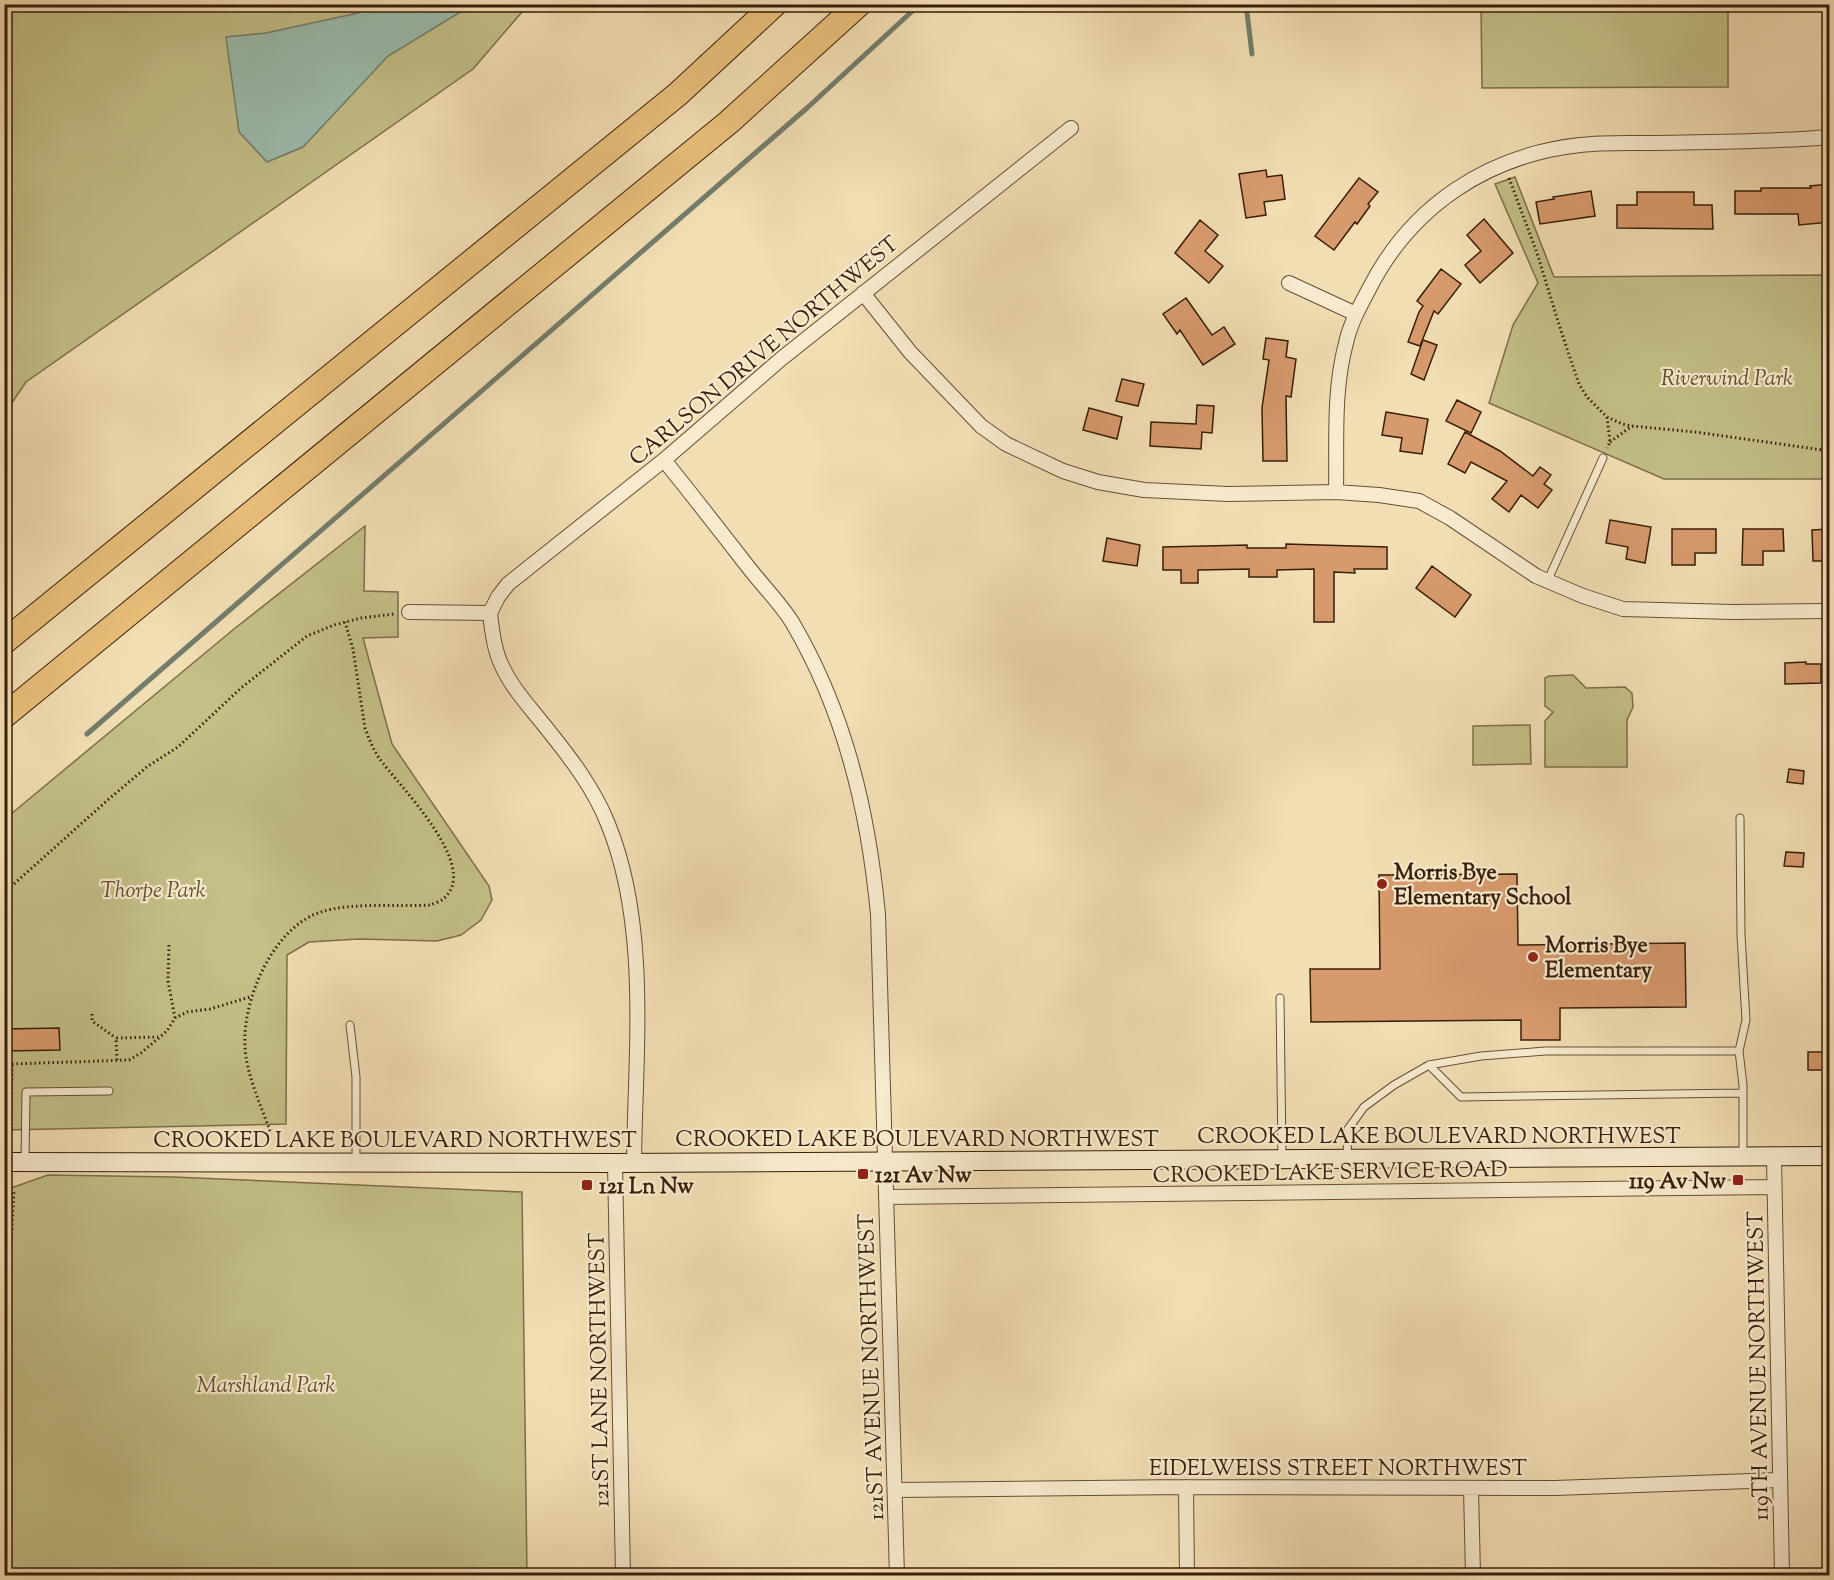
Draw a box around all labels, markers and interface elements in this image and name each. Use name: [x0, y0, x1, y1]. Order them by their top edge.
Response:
street label: CARLSON DRIVE NORTHWEST: [623, 229, 907, 475]
park label: Riverwind Park: [1661, 364, 1793, 396]
place label: Morris Bye Elementary School: [1394, 858, 1572, 915]
park label: Thorpe Park: [100, 876, 206, 908]
marker: Morris Bye Elementary School: [1375, 877, 1389, 891]
place label: Morris Bye Elementary: [1545, 931, 1652, 988]
marker: Morris Bye Elementary: [1526, 950, 1540, 964]
street label: CROOKED LAKE BOULEVARD NORTHWEST: [1197, 1122, 1681, 1154]
street label: CROOKED LAKE BOULEVARD NORTHWEST: [675, 1125, 1159, 1157]
street label: CROOKED LAKE BOULEVARD NORTHWEST: [153, 1126, 637, 1158]
street label: CROOKED LAKE SERVICE ROAD: [1152, 1155, 1508, 1193]
place label: 121 Av Nw: [875, 1161, 972, 1193]
marker: 121 Av Nw: [856, 1167, 870, 1181]
place label: 119 Av Nw: [1629, 1167, 1727, 1199]
place label: 121 Ln Nw: [599, 1172, 694, 1204]
marker: 119 Av Nw: [1731, 1173, 1745, 1187]
marker: 121 Ln Nw: [580, 1178, 594, 1192]
street label: 119TH AVENUE NORTHWEST: [1741, 1210, 1779, 1521]
street label: 121ST AVENUE NORTHWEST: [852, 1212, 894, 1521]
street label: 121ST LANE NORTHWEST: [583, 1232, 619, 1507]
park label: Marshland Park: [197, 1371, 336, 1403]
street label: EIDELWEISS STREET NORTHWEST: [1149, 1454, 1528, 1486]

